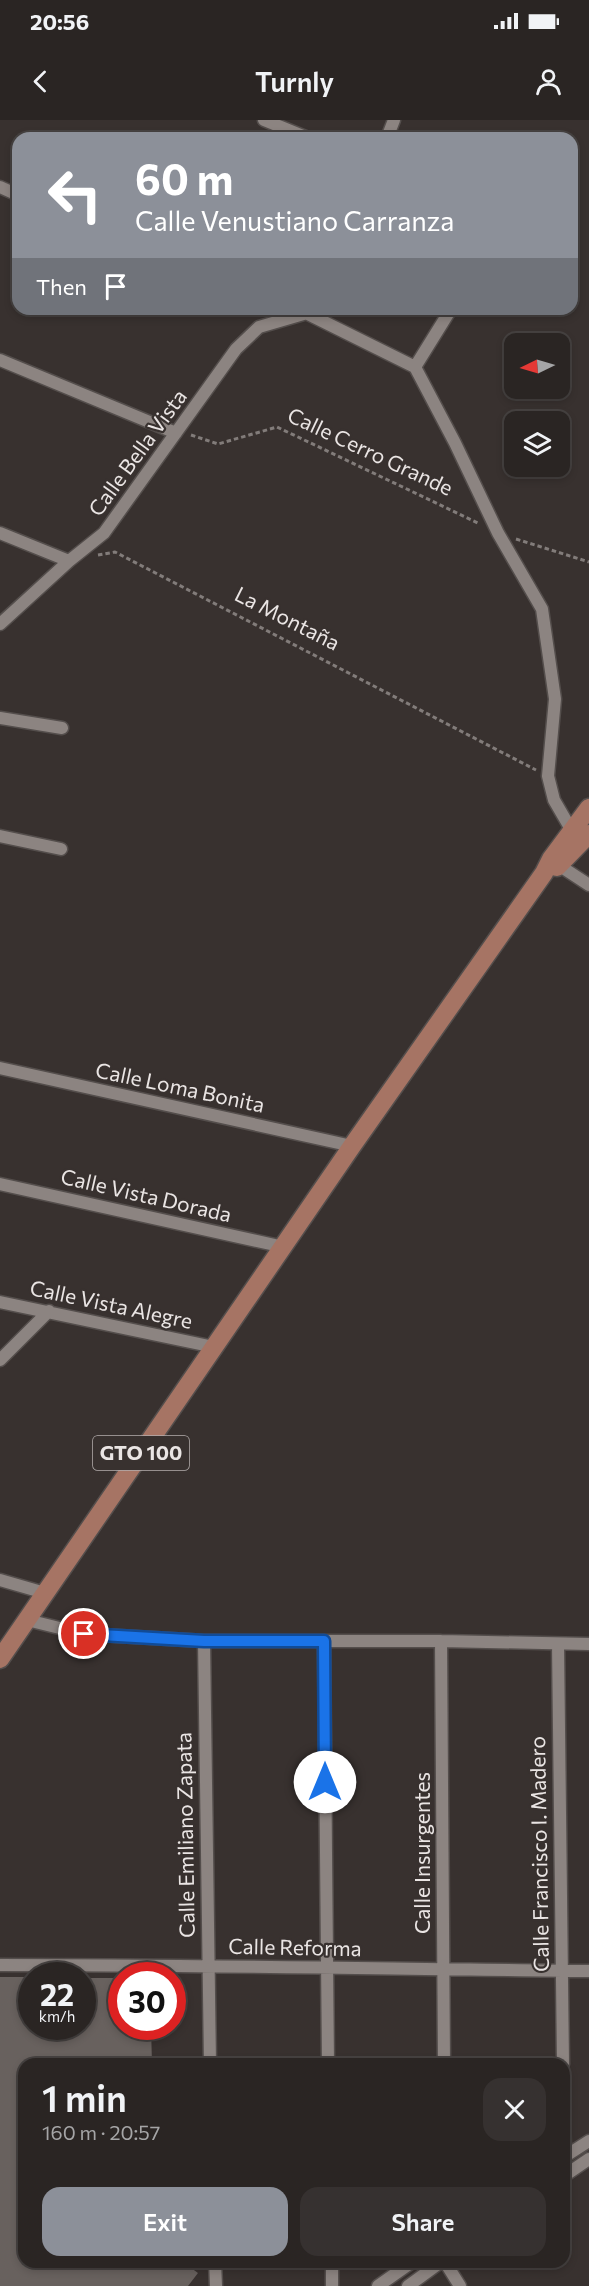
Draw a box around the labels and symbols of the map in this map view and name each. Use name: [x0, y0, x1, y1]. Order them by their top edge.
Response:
north arrow: [504, 333, 570, 399]
street label: Calle Bella Vista: [82, 384, 191, 520]
street label: Calle Cerro Grande: [284, 401, 457, 500]
street label: La Montaña: [231, 581, 344, 655]
street label: Calle Loma Bonita: [94, 1056, 267, 1117]
street label: Calle Vista Dorada: [59, 1163, 234, 1226]
street label: Calle Vista Alegre: [28, 1274, 195, 1333]
road number: GTO 100: [93, 1436, 189, 1470]
pin: [58, 1608, 109, 1659]
street label: Calle Emiliano Zapata: [170, 1732, 199, 1938]
street label: Calle Francisco I. Madero: [524, 1736, 553, 1972]
position arrow: [293, 1750, 357, 1814]
street label: Calle Insurgentes: [409, 1772, 434, 1934]
street label: Calle Reforma: [228, 1933, 362, 1960]
speed limit sign: 30: [108, 1962, 186, 2040]

